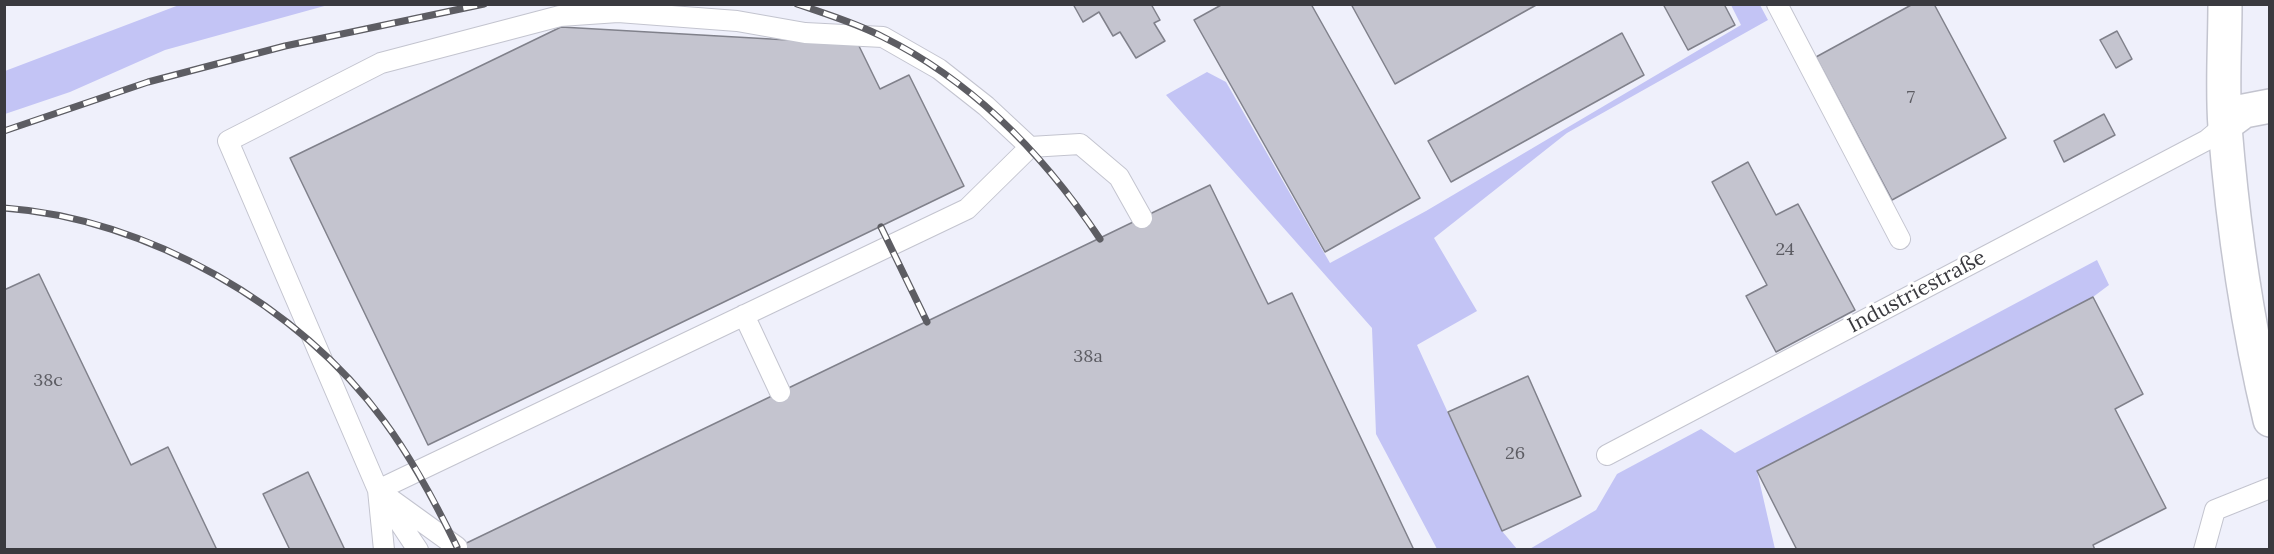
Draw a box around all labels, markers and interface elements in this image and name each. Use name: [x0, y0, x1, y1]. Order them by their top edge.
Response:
house number: 7: [1907, 87, 1915, 109]
house number: 24: [1775, 239, 1795, 261]
street label: Industriestraße: [1844, 245, 1990, 339]
house number: 38a: [1073, 346, 1103, 368]
house number: 38c: [33, 370, 63, 392]
house number: 26: [1505, 443, 1525, 465]

